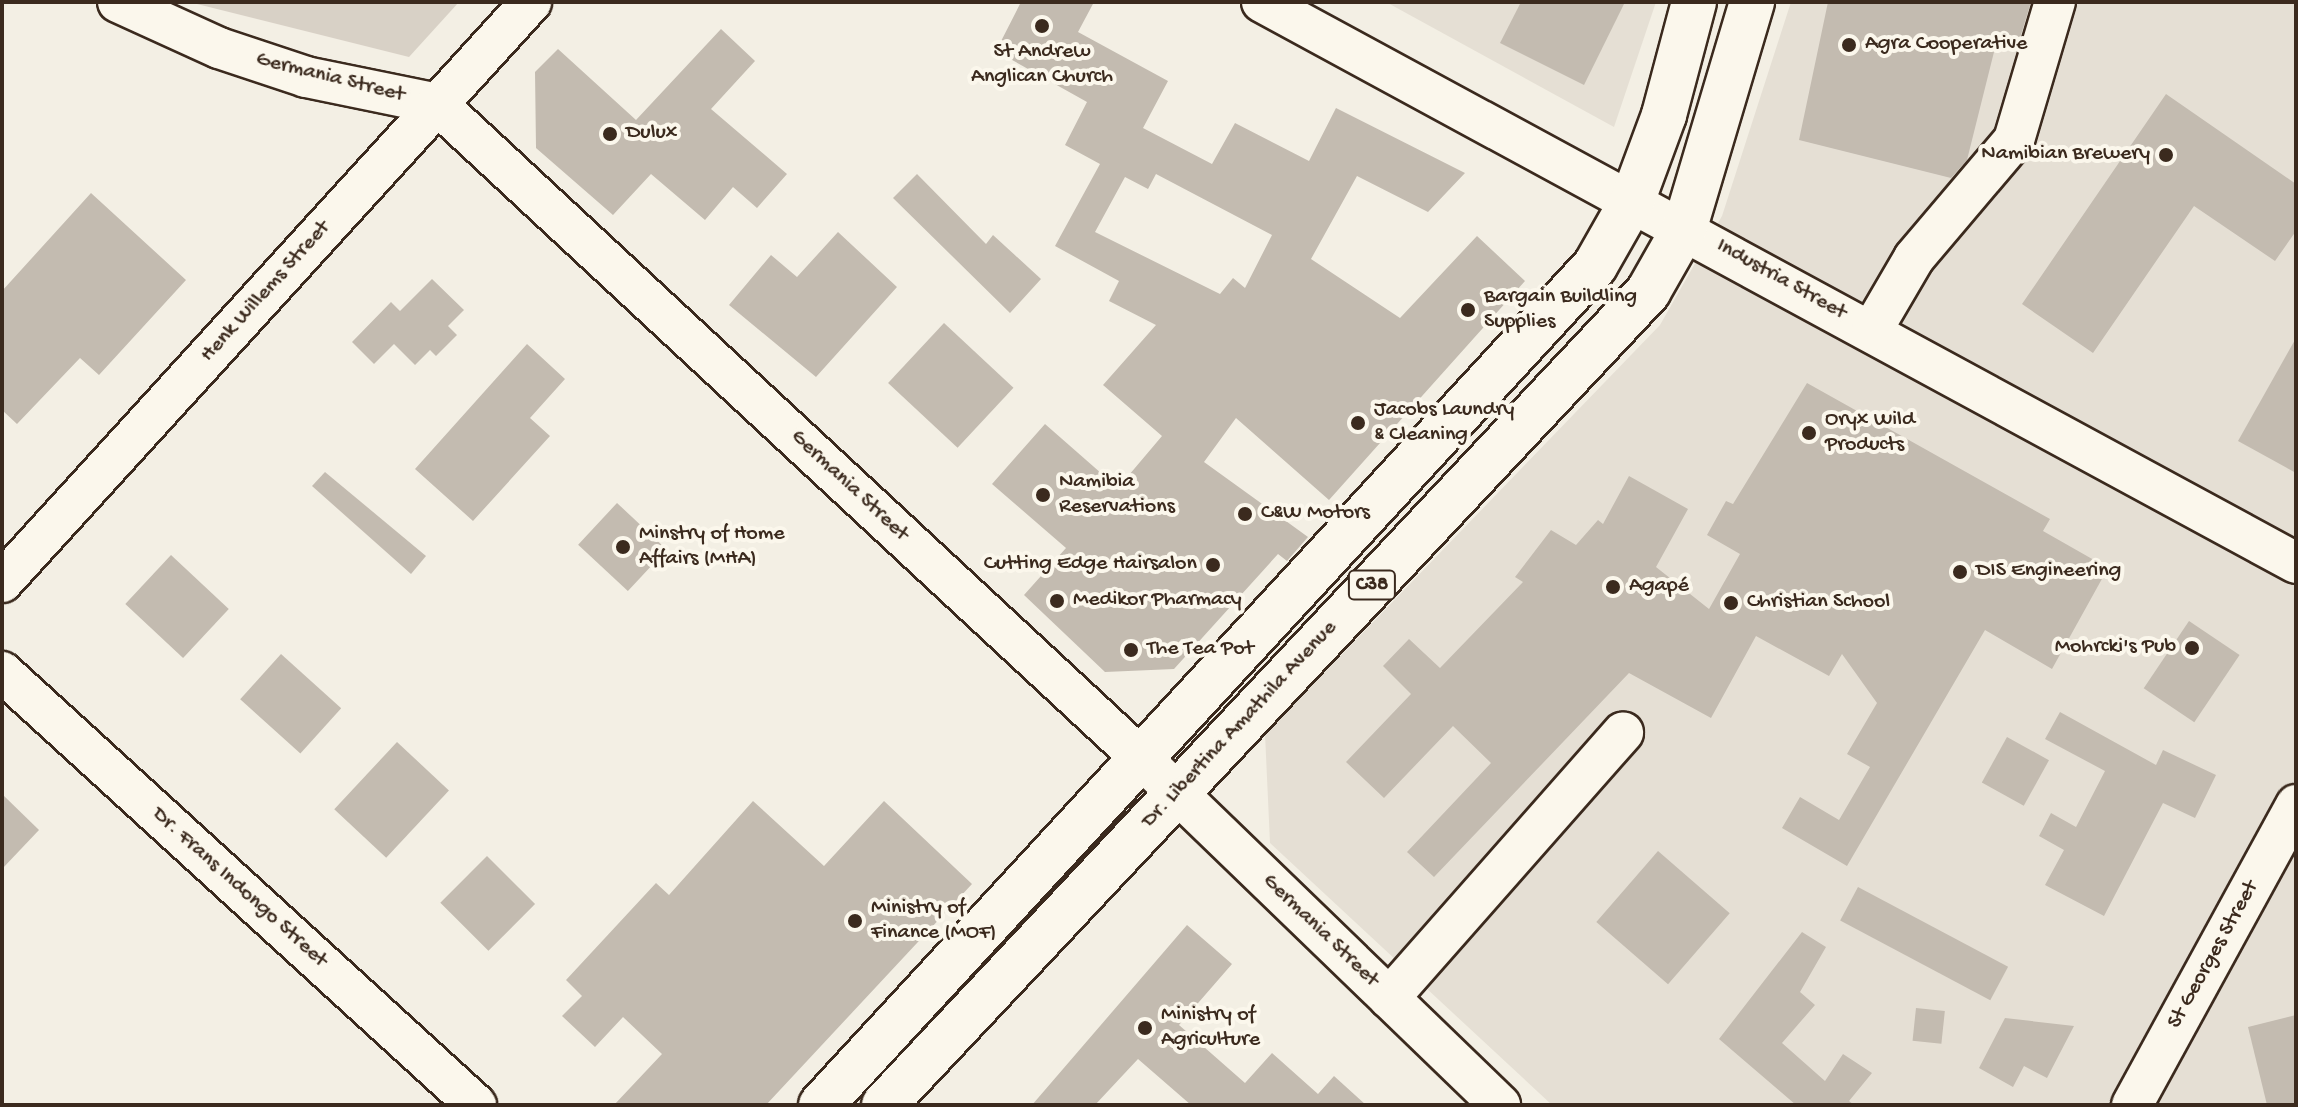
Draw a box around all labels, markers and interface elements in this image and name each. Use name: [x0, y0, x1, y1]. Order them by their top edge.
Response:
marker: St Andrew Anglican Church: [1033, 17, 1051, 35]
place label: Agra Cooperative: [1865, 32, 2027, 58]
marker: Agra Cooperative: [1840, 36, 1858, 54]
place label: St Andrew Anglican Church: [971, 39, 1113, 90]
street label: Germania Street: [253, 47, 407, 109]
place label: Dulux: [626, 121, 677, 147]
marker: Dulux: [601, 125, 619, 143]
place label: Namibian Brewery: [1981, 142, 2150, 168]
marker: Namibian Brewery: [2157, 146, 2175, 164]
street label: Henk Willems Street: [195, 216, 337, 368]
street label: Industria Street: [1711, 233, 1851, 327]
place label: Bargain Buildling Supplies: [1484, 284, 1637, 336]
marker: Bargain Buildling Supplies: [1459, 301, 1477, 319]
place label: Jacobs Laundry & Cleaning: [1374, 397, 1514, 448]
place label: Oryx Wild Products: [1825, 407, 1915, 458]
marker: Jacobs Laundry & Cleaning: [1349, 414, 1367, 432]
street label: Germania Street: [784, 424, 914, 548]
marker: Oryx Wild Products: [1800, 424, 1818, 442]
place label: Namibia Reservations: [1059, 469, 1175, 520]
marker: Namibia Reservations: [1034, 486, 1052, 504]
place label: C&W Motors: [1261, 501, 1370, 527]
marker: C&W Motors: [1236, 505, 1254, 523]
place label: Minstry of Home Affairs (MHA): [639, 521, 785, 572]
marker: Minstry of Home Affairs (MHA): [614, 538, 632, 556]
place label: Cutting Edge Hairsalon: [984, 552, 1197, 578]
marker: Cutting Edge Hairsalon: [1204, 556, 1222, 574]
place label: DIS Engineering: [1976, 559, 2121, 585]
marker: DIS Engineering: [1951, 563, 1969, 581]
road number: C38: [1346, 569, 1398, 601]
place label: Agapé: [1629, 574, 1689, 600]
marker: Agapé: [1604, 578, 1622, 596]
place label: Medikor Pharmacy: [1073, 588, 1242, 614]
place label: Christian School: [1747, 590, 1890, 616]
marker: Medikor Pharmacy: [1048, 592, 1066, 610]
marker: Christian School: [1722, 594, 1740, 612]
street label: Dr. Libertina Amathila Avenue: [1137, 616, 1343, 834]
place label: Mohrcki's Pub: [2055, 635, 2176, 661]
place label: The Tea Pot: [1147, 637, 1254, 663]
marker: Mohrcki's Pub: [2183, 639, 2201, 657]
marker: The Tea Pot: [1122, 641, 1140, 659]
street label: Dr. Frans Indongo Street: [146, 802, 332, 974]
street label: Germania Street: [1256, 869, 1384, 993]
street label: St Georges Street: [2163, 877, 2265, 1033]
place label: Ministry of Finance (MOF): [871, 895, 996, 946]
marker: Ministry of Finance (MOF): [846, 912, 864, 930]
place label: Ministry of Agriculture: [1161, 1002, 1260, 1054]
marker: Ministry of Agriculture: [1136, 1019, 1154, 1037]

